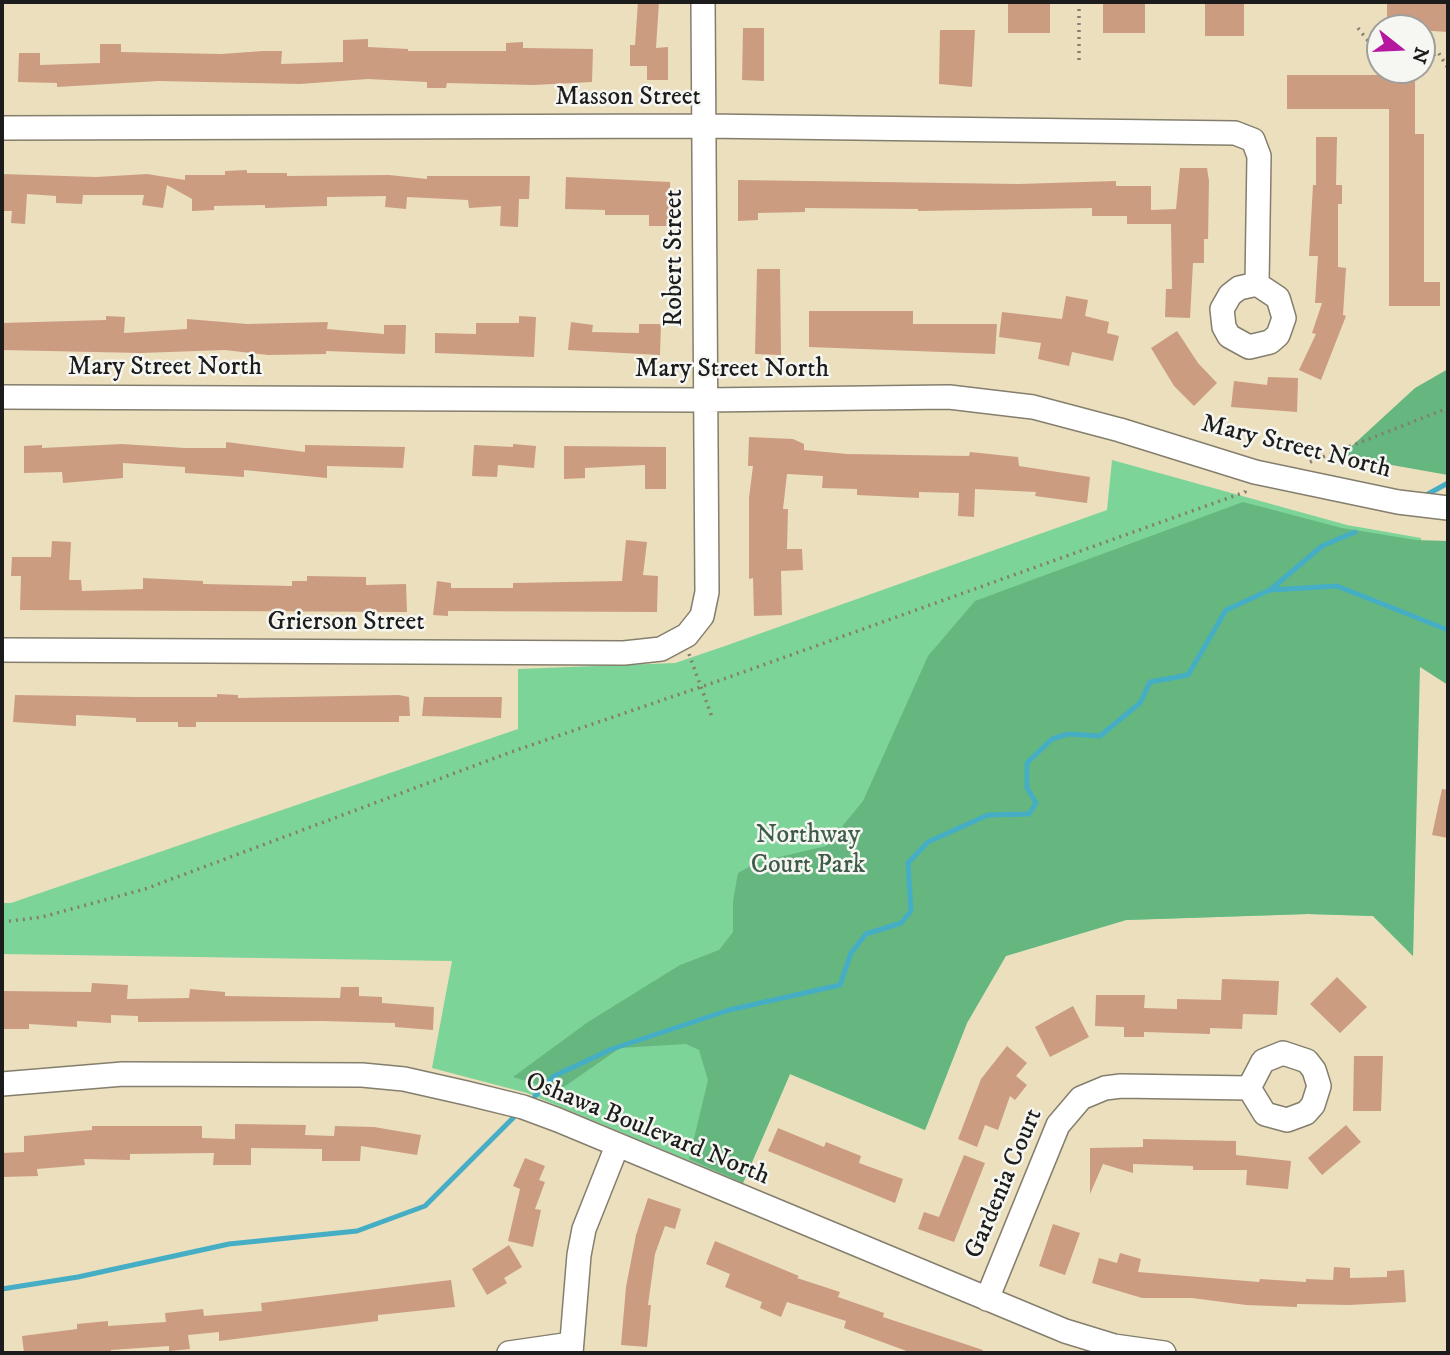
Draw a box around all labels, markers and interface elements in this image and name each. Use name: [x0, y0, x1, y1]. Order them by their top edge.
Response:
north arrow: [1366, 14, 1436, 84]
text: N: [1406, 44, 1433, 66]
street label: Masson Street: [555, 83, 701, 115]
street label: Robert Street: [660, 189, 692, 327]
street label: Mary Street North: [68, 353, 262, 385]
street label: Mary Street North: [635, 355, 829, 387]
street label: Mary Street North: [1198, 409, 1394, 487]
street label: Grierson Street: [268, 608, 424, 640]
park label: Northway Court Park: [751, 821, 865, 882]
street label: Oshawa Boulevard North: [520, 1067, 774, 1193]
street label: Gardenia Court: [959, 1104, 1051, 1264]

